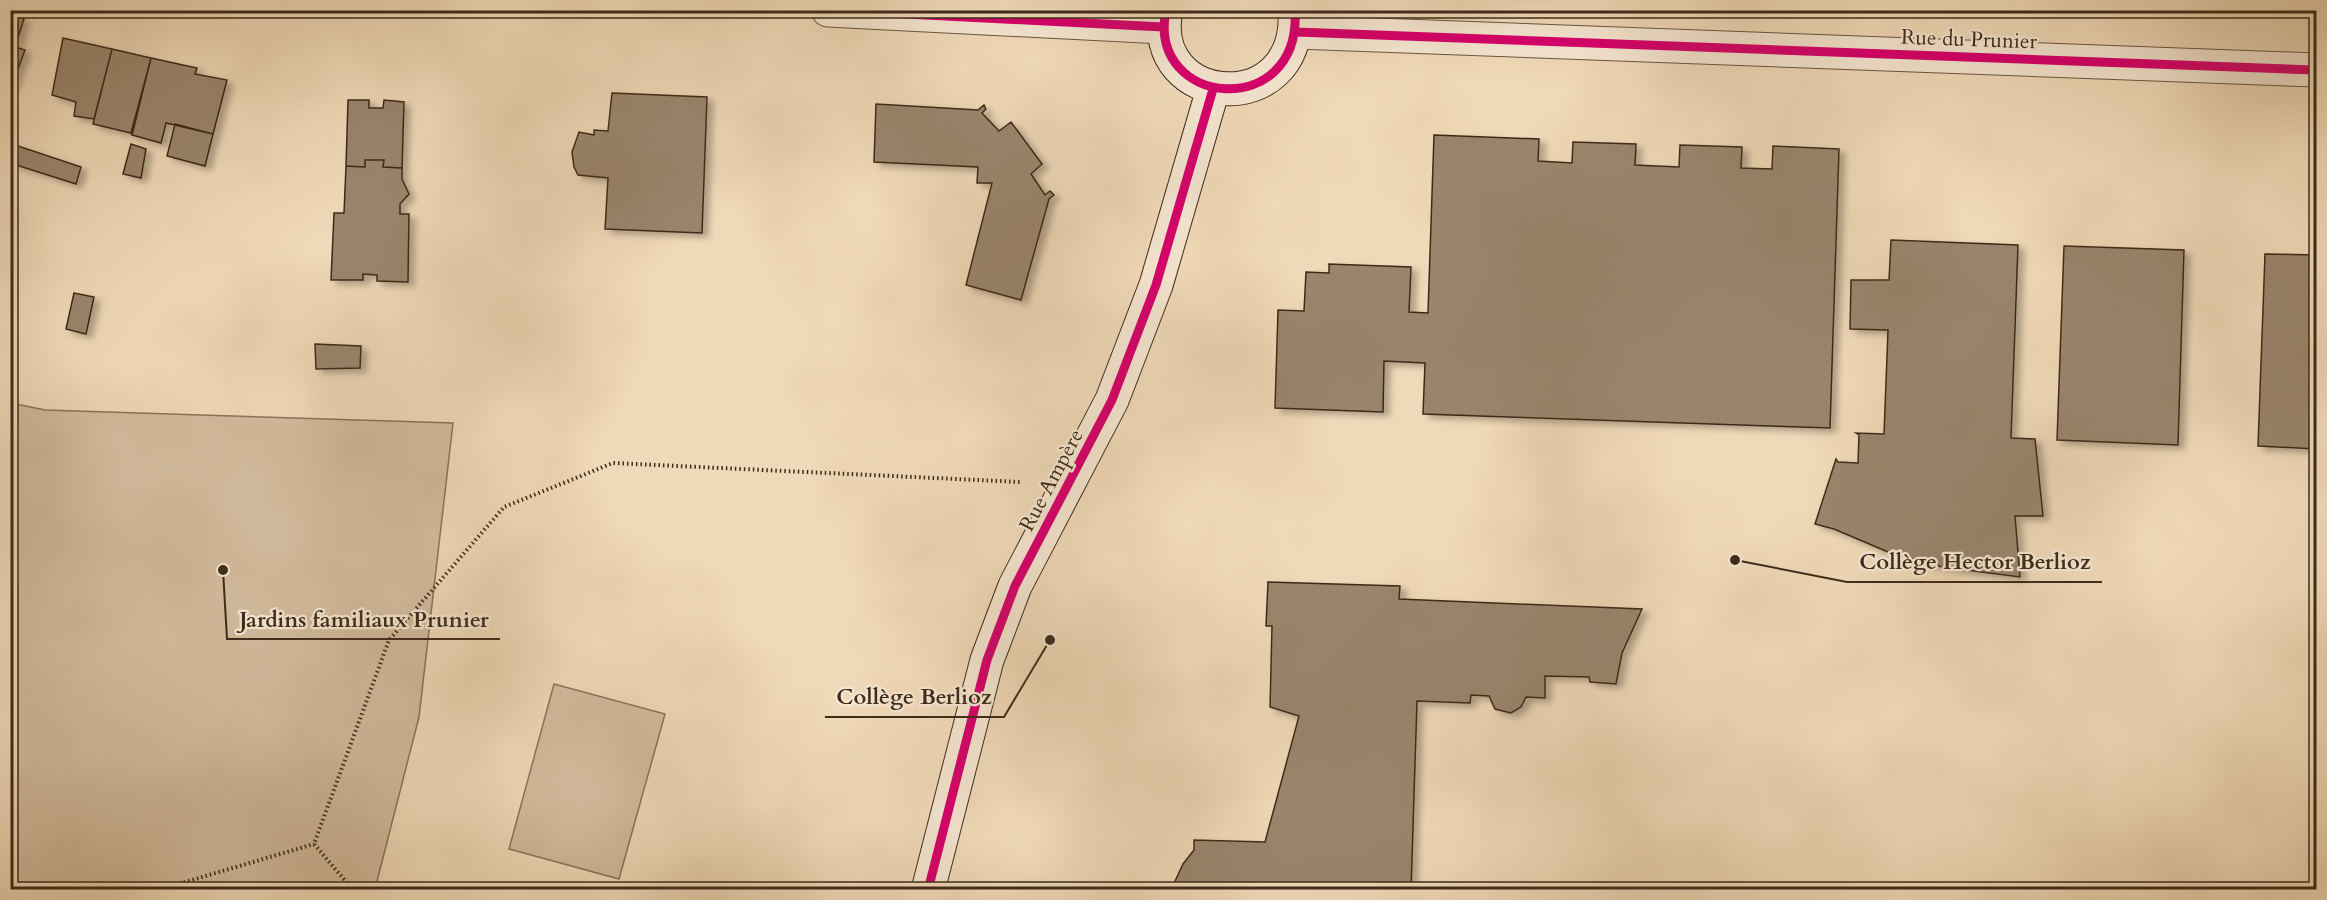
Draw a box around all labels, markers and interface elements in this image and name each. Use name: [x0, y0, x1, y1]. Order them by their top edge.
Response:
street label: Rue du Prunier: [1900, 23, 2038, 56]
street label: Rue Ampère: [1012, 424, 1091, 536]
callout: Collège Hector Berlioz: [1847, 542, 2102, 582]
text: Collège Hector Berlioz: [1859, 547, 2091, 577]
callout: Jardins familiaux Prunier: [227, 599, 500, 639]
text: Jardins familiaux Prunier: [236, 605, 489, 635]
callout: Collège Berlioz: [825, 677, 1004, 717]
text: Collège Berlioz: [836, 682, 992, 712]

